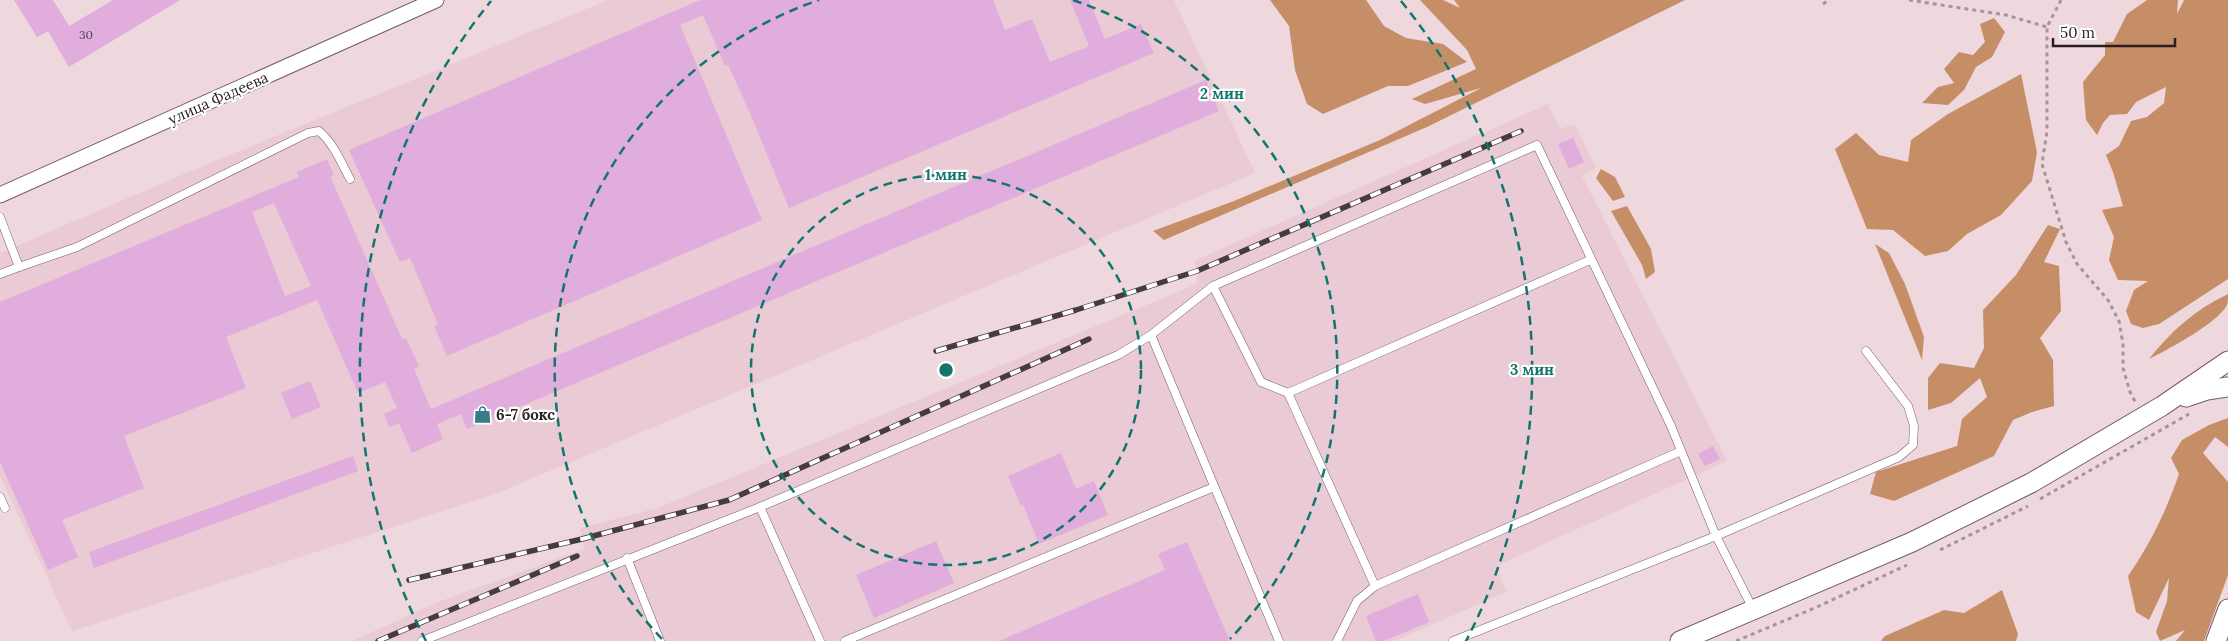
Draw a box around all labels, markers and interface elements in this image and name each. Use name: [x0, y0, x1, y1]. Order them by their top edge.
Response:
scale bar: [2053, 15, 2176, 47]
text: 50 m: [2060, 23, 2095, 42]
house number: 30: [79, 27, 93, 42]
street label: улица Фадеева: [165, 67, 271, 129]
text: 2 мин: [1200, 84, 1244, 103]
text: 1 мин: [925, 165, 967, 184]
text: 3 мин: [1510, 360, 1554, 379]
centre of rings: [937, 361, 955, 379]
shop icon: 6-7 бокс: [472, 404, 492, 424]
place label: 6-7 бокс: [496, 405, 555, 424]

